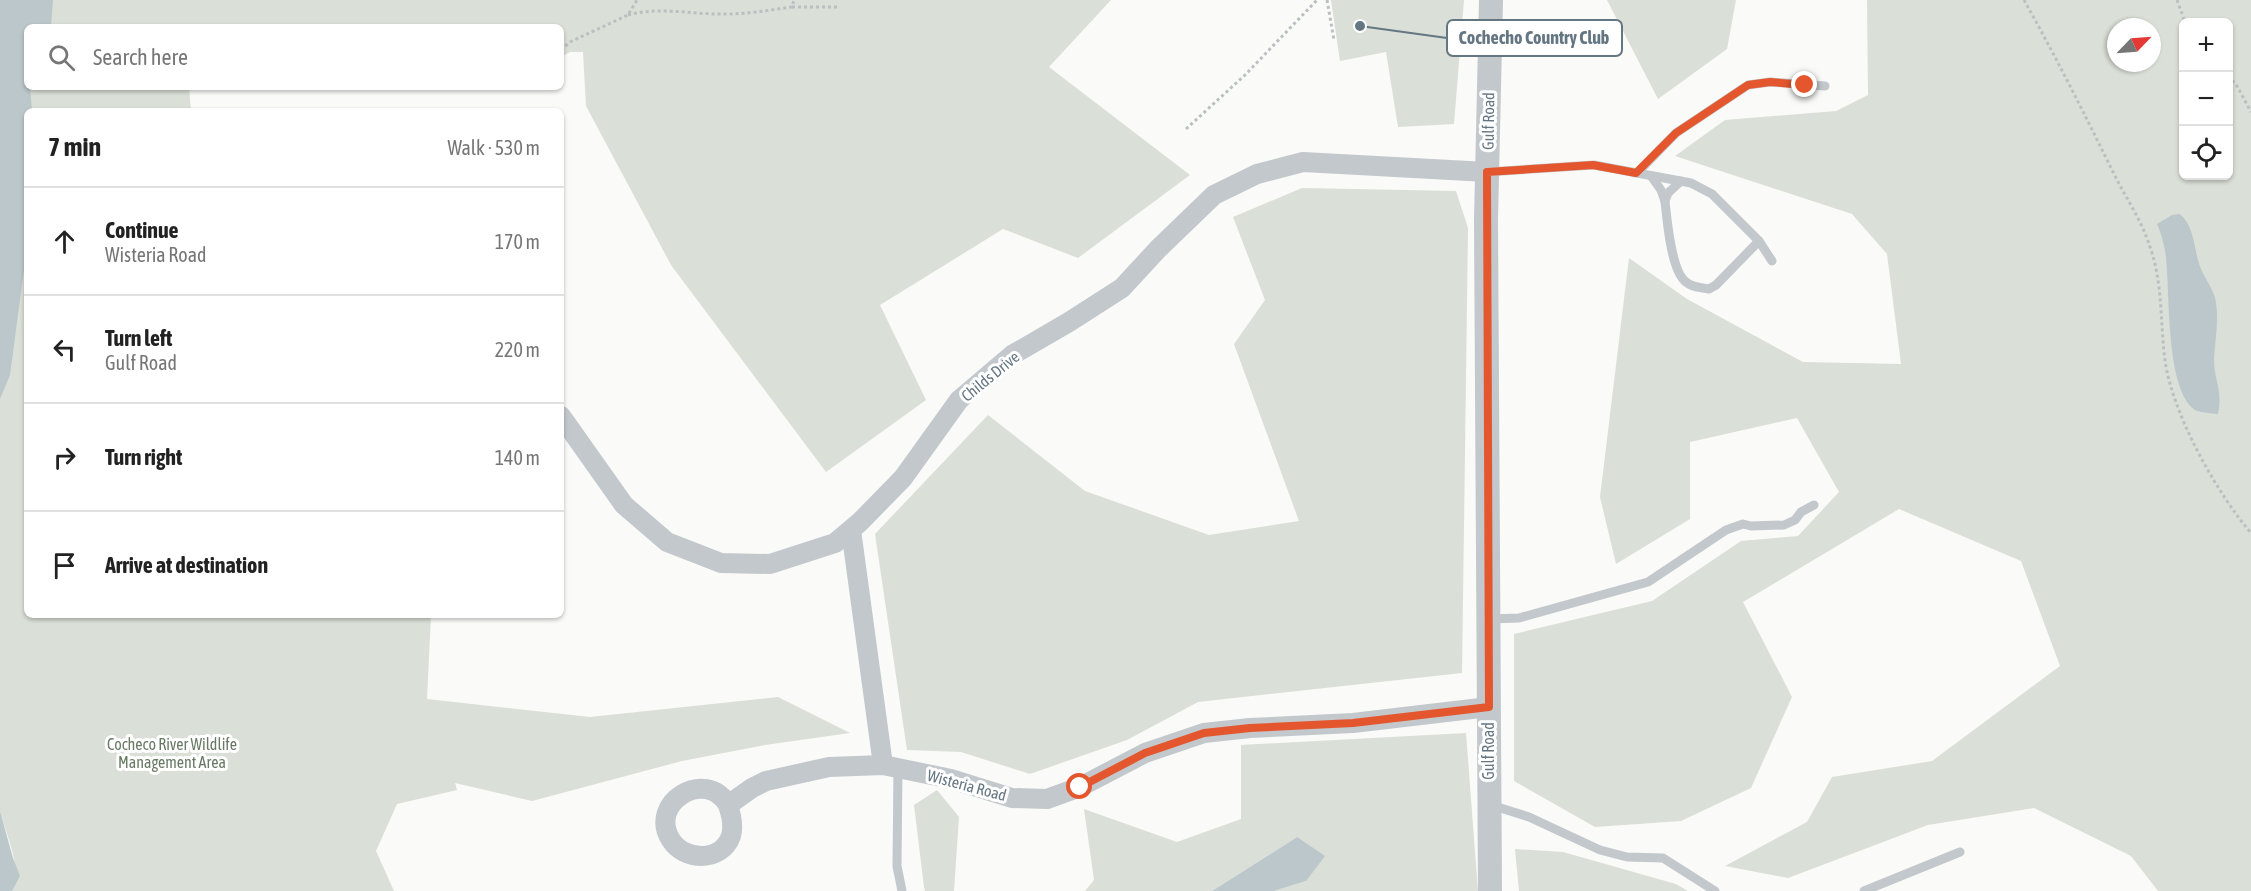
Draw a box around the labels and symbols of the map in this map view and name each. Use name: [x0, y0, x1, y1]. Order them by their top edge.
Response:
north arrow: [2107, 18, 2161, 72]
callout: Cochecho Country Club: [1447, 20, 1622, 56]
text: Cochecho Country Club: [1459, 27, 1609, 48]
route end: [1791, 71, 1817, 97]
street label: Gulf Road: [1478, 92, 1498, 150]
street label: Childs Drive: [957, 347, 1023, 405]
street label: Gulf Road: [1479, 722, 1497, 780]
park label: Cocheco River Wildlife Management Area: [107, 735, 237, 772]
street label: Wisteria Road: [925, 766, 1009, 804]
route start: [1066, 773, 1092, 799]

